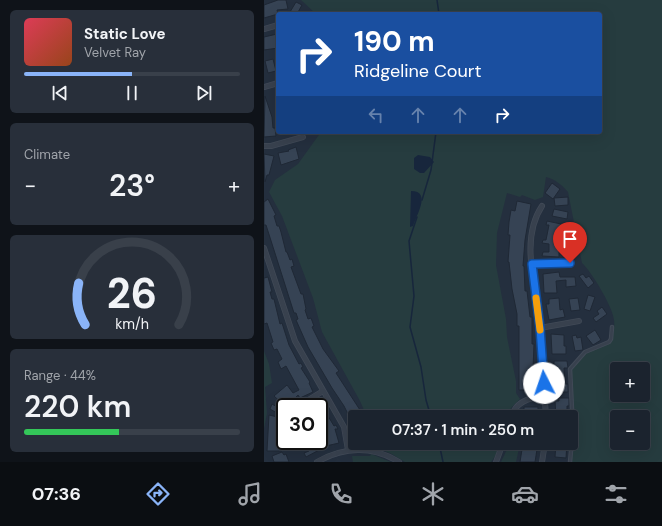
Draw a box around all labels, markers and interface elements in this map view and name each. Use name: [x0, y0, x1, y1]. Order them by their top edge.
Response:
text: 190 m: [354, 23, 435, 60]
text: Static Love: [84, 24, 165, 44]
icon: right: [288, 28, 340, 80]
text: Velvet Ray: [84, 44, 146, 61]
text: Ridgeline Court: [354, 59, 482, 83]
icon: previous: [49, 82, 71, 104]
icon: pause: [121, 82, 143, 104]
icon: next: [193, 82, 215, 104]
icon: left: [365, 104, 387, 126]
icon: ahead: [407, 104, 429, 126]
icon: ahead: [449, 104, 471, 126]
icon: right: [491, 104, 513, 126]
text: Climate: [24, 146, 70, 163]
text: 23°: [109, 166, 155, 205]
text: −: [24, 171, 36, 200]
text: +: [228, 171, 240, 200]
pin: [553, 222, 587, 263]
icon: arrive: [559, 228, 581, 250]
text: 26: [107, 267, 157, 321]
text: km/h: [115, 315, 149, 333]
position arrow: [523, 362, 565, 404]
map controls: [610, 362, 650, 450]
button: +: [610, 362, 650, 402]
text: Range · 44%: [24, 367, 96, 384]
text: 220 km: [24, 387, 131, 426]
speed limit sign: 30: [276, 398, 328, 450]
button: −: [610, 410, 650, 450]
text: 07:37 · 1 min · 250 m: [392, 420, 534, 440]
icon: directions: [144, 480, 172, 508]
icon: music: [236, 480, 264, 508]
icon: phone: [327, 480, 355, 508]
icon: climate: [419, 480, 447, 508]
icon: car: [511, 480, 539, 508]
icon: filters: [602, 480, 630, 508]
text: 07:36: [32, 482, 81, 506]

